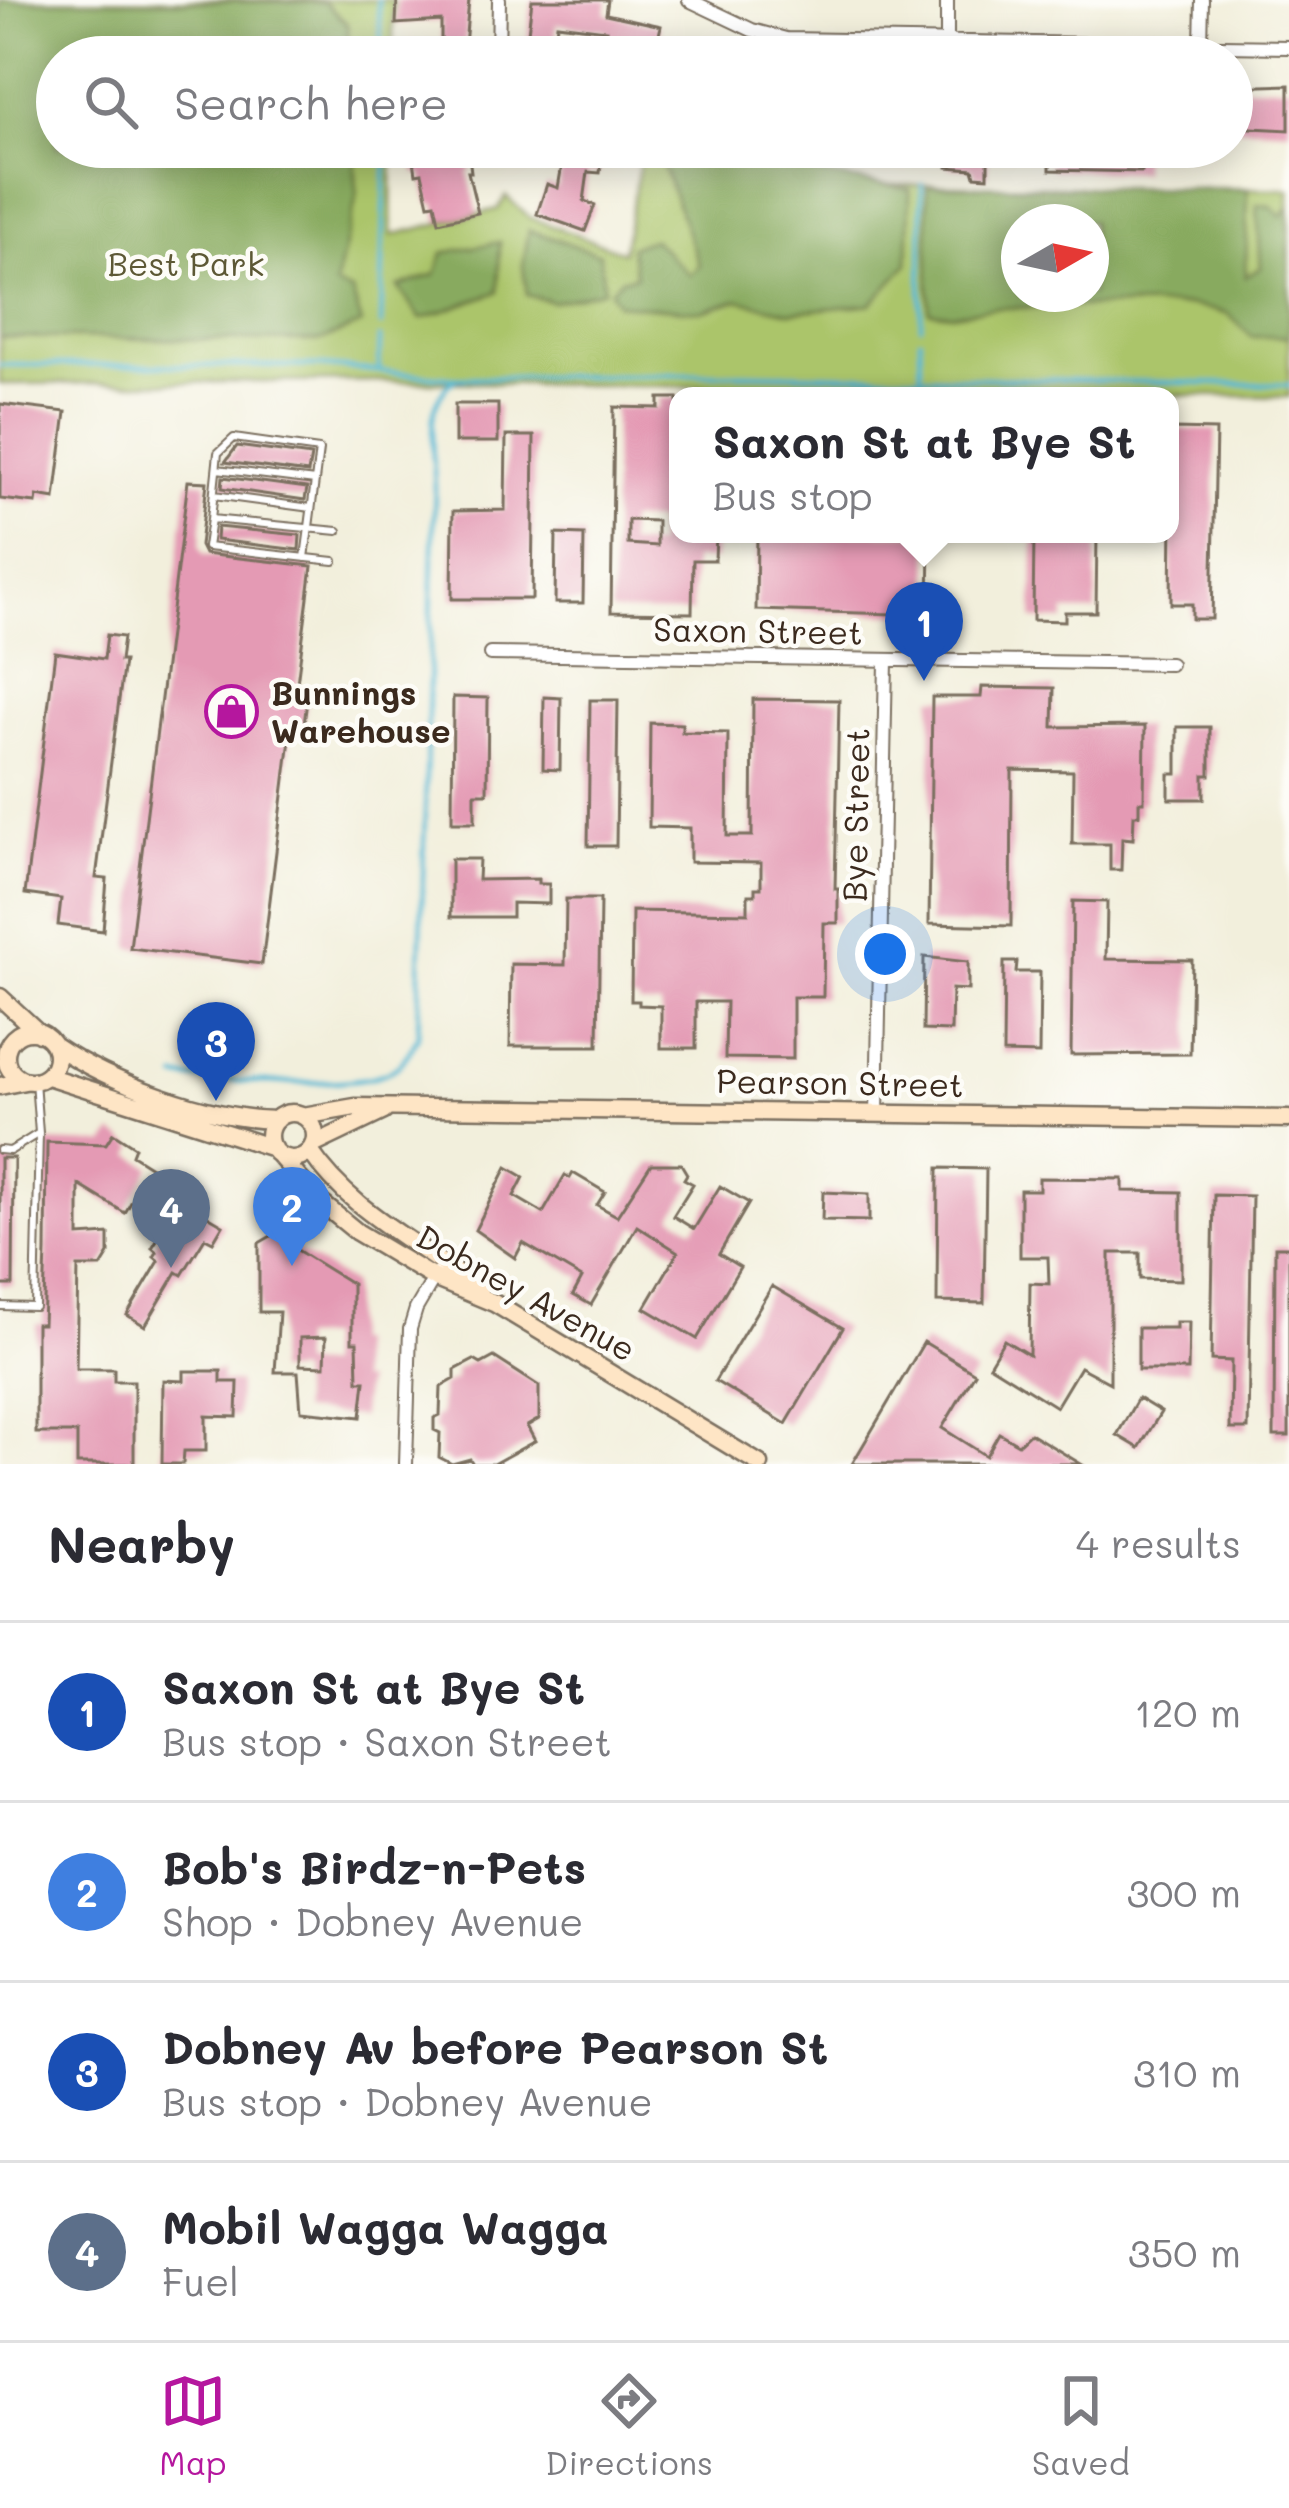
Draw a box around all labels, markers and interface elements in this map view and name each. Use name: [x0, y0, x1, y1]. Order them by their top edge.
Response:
search box: [36, 36, 1253, 168]
icon: search: [78, 69, 144, 135]
text: Search here: [174, 73, 448, 131]
north arrow: [1001, 204, 1109, 312]
park label: Best Park: [108, 241, 264, 284]
popup: [669, 387, 1179, 543]
text: Saxon St at Bye St: [713, 411, 1135, 469]
text: Bus stop: [713, 469, 873, 520]
pin: 1: [885, 582, 963, 681]
street label: Saxon Street: [653, 606, 863, 653]
place label: Bunnings Warehouse: [271, 670, 451, 751]
shop icon: Bunnings Warehouse: [204, 684, 260, 740]
street label: Bye Street: [831, 728, 879, 902]
your location: [855, 924, 915, 984]
pin: 3: [177, 1002, 255, 1101]
street label: Pearson Street: [716, 1058, 964, 1105]
pin: 2: [253, 1167, 331, 1266]
pin: 4: [132, 1169, 210, 1268]
street label: Dobney Avenue: [409, 1214, 644, 1370]
text: Nearby: [48, 1509, 235, 1576]
text: 4 results: [1076, 1517, 1241, 1568]
text: Saxon St at Bye St: [162, 1657, 585, 1715]
text: 1: [78, 1686, 96, 1737]
text: 120 m: [1134, 1686, 1241, 1737]
text: Bus stop · Saxon Street: [162, 1715, 612, 1766]
text: Bob's Birdz-n-Pets: [162, 1837, 586, 1895]
text: 2: [76, 1866, 98, 1917]
text: 300 m: [1126, 1866, 1241, 1917]
text: Shop · Dobney Avenue: [162, 1895, 583, 1946]
text: Dobney Av before Pearson St: [162, 2017, 828, 2075]
text: 3: [75, 2046, 99, 2097]
text: 310 m: [1133, 2046, 1241, 2097]
text: Bus stop · Dobney Avenue: [162, 2075, 653, 2126]
text: Mobil Wagga Wagga: [162, 2197, 609, 2255]
text: 4: [75, 2226, 99, 2277]
text: 350 m: [1128, 2226, 1241, 2277]
text: Fuel: [162, 2255, 239, 2306]
tab: Map: [159, 2368, 227, 2483]
tab: Directions: [545, 2368, 713, 2483]
tab: Saved: [1032, 2368, 1130, 2483]

